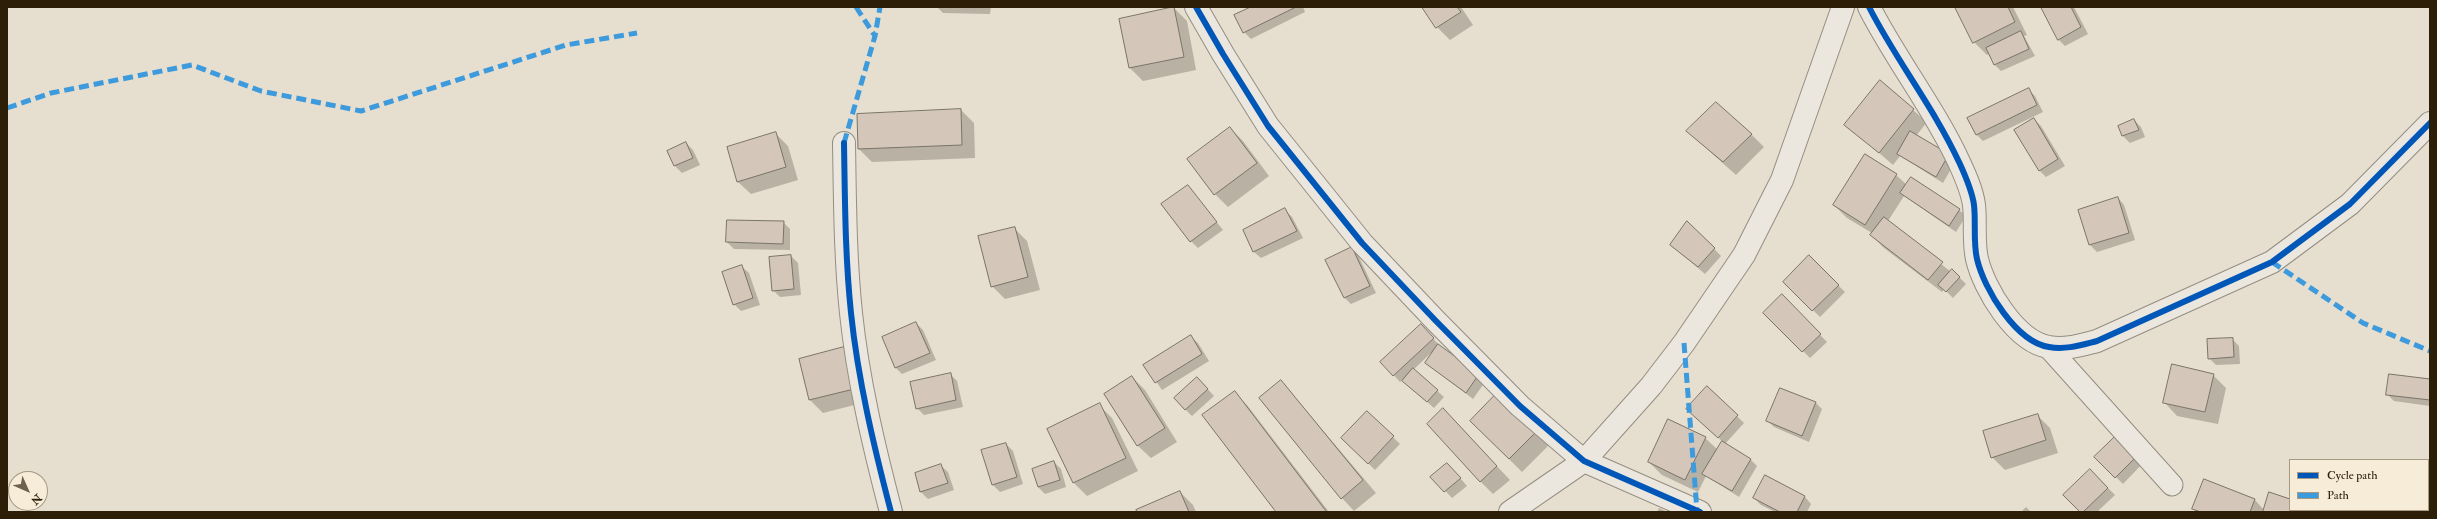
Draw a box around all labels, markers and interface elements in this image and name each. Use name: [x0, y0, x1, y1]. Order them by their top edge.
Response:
legend: [2289, 459, 2429, 511]
text: Cycle path: [2327, 468, 2377, 483]
north arrow: [8, 471, 48, 511]
text: Path: [2327, 488, 2349, 503]
text: N: [28, 491, 44, 507]

